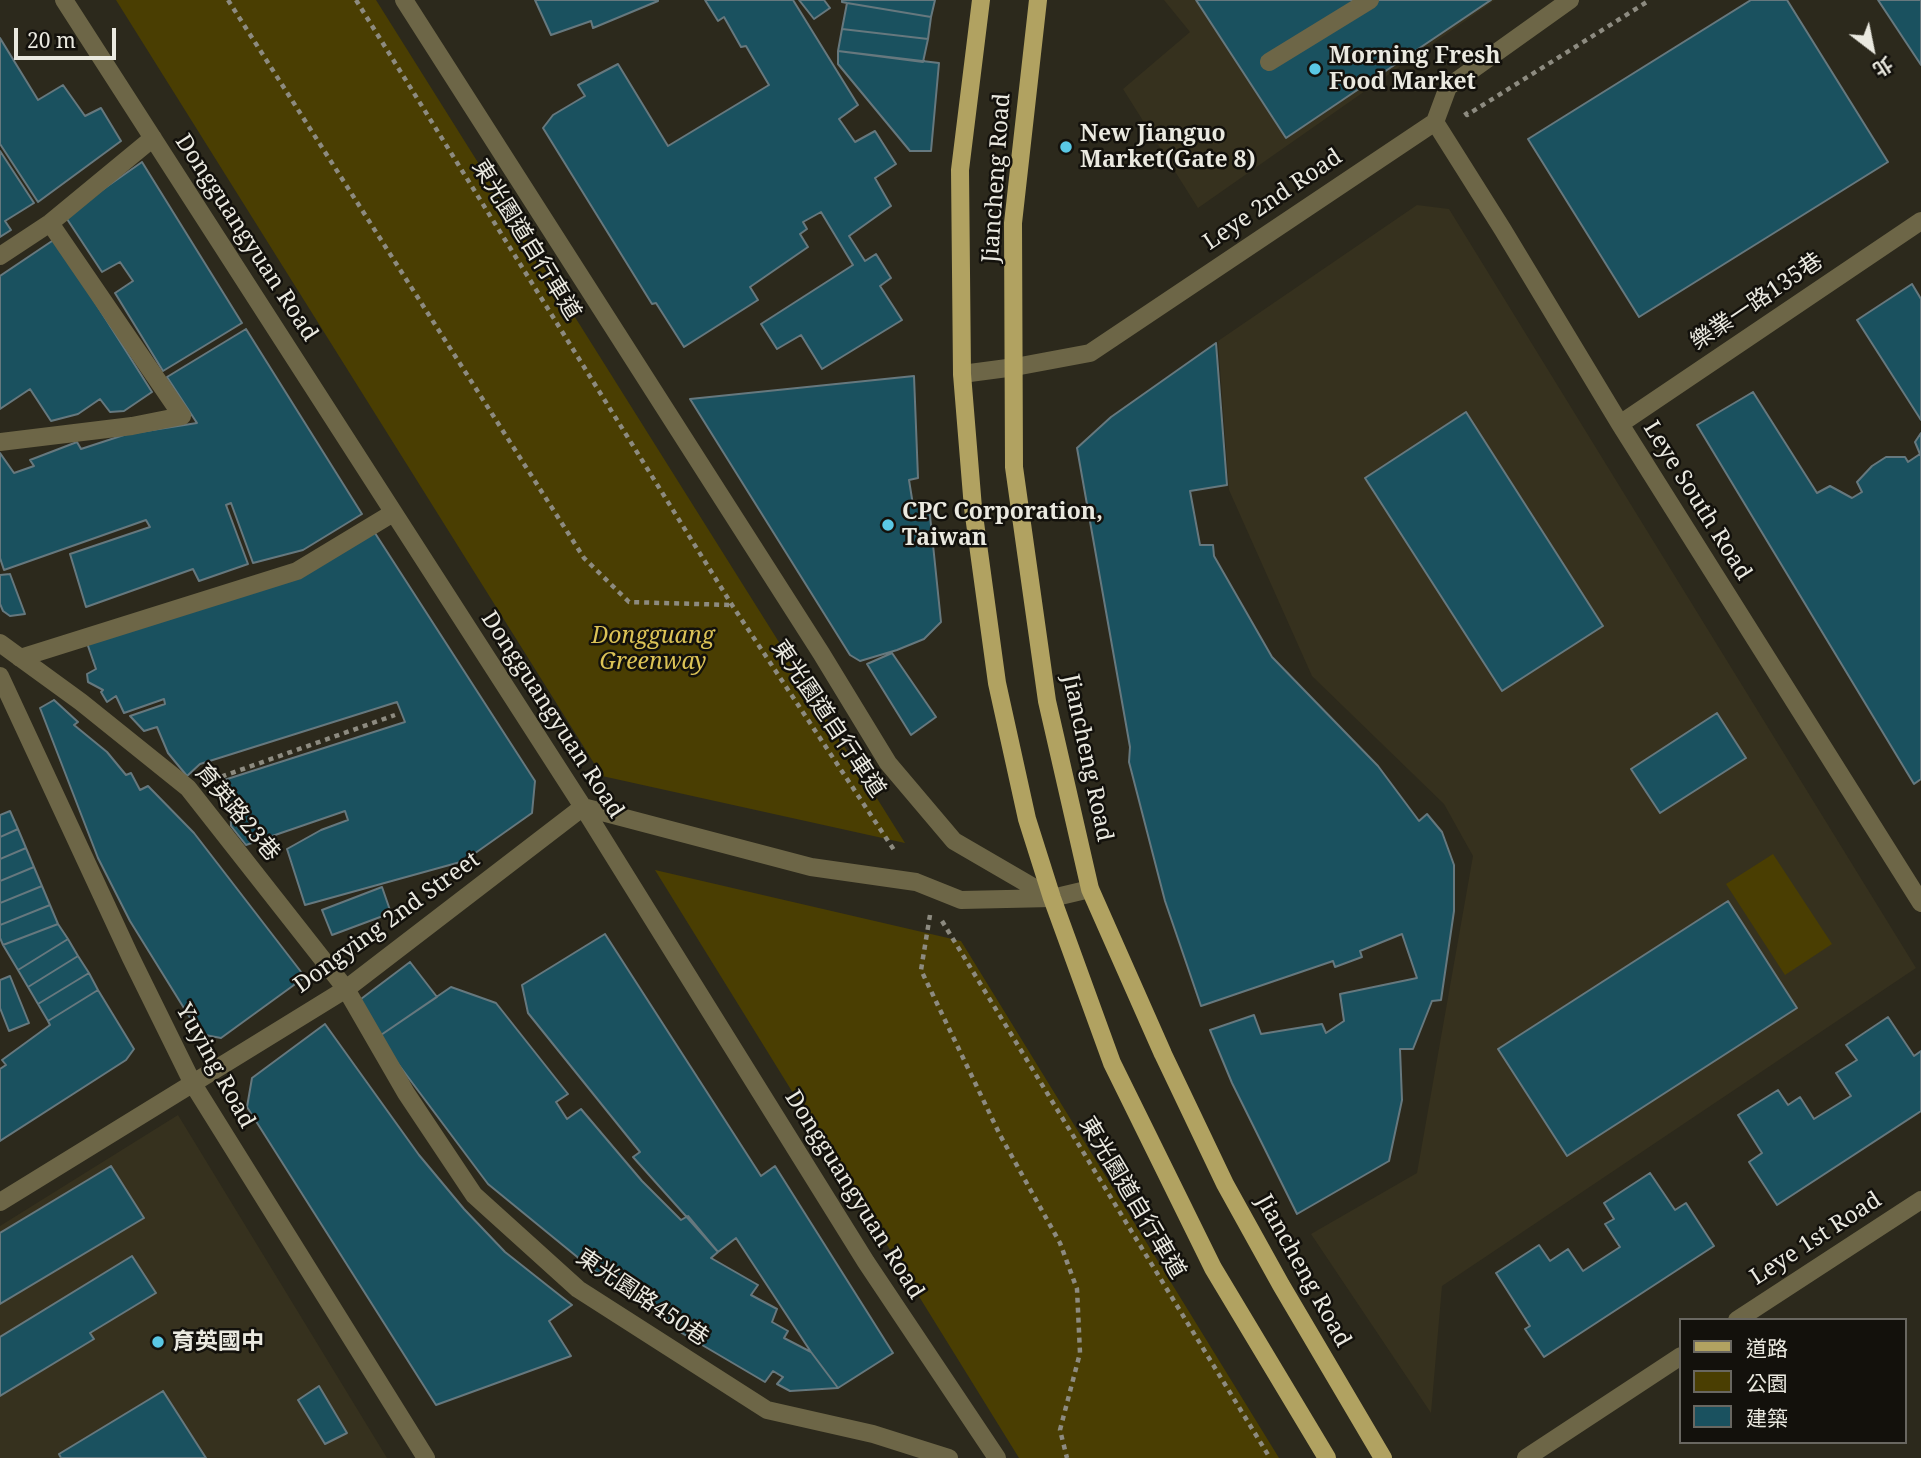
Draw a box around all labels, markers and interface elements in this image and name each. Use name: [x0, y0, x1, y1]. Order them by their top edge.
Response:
scale bar: [18, 14, 119, 58]
north arrow: [1837, 14, 1907, 84]
text: 20 m: [27, 26, 76, 54]
place label: Morning Fresh Food Market: [1329, 42, 1501, 96]
text: 北: [1868, 51, 1898, 83]
marker: Morning Fresh Food Market: [1307, 61, 1323, 77]
street label: Jiancheng Road: [977, 92, 1017, 264]
place label: New Jianguo Market(Gate 8): [1080, 120, 1256, 174]
street label: Dongguangyuan Road: [169, 129, 323, 347]
marker: New Jianguo Market(Gate 8): [1058, 139, 1074, 155]
street label: Leye 2nd Road: [1198, 144, 1348, 256]
street label: 東光園道自行車道: [466, 155, 586, 325]
street label: 樂業一路135巷: [1686, 248, 1828, 356]
street label: Leye South Road: [1637, 416, 1757, 586]
place label: CPC Corporation, Taiwan: [902, 498, 1103, 552]
marker: CPC Corporation, Taiwan: [880, 517, 896, 533]
street label: Dongguangyuan Road: [475, 606, 629, 824]
park label: Dongguang Greenway: [592, 622, 714, 676]
street label: 東光園道自行車道: [765, 635, 891, 803]
street label: Jiancheng Road: [1056, 672, 1118, 844]
street label: 育英路23巷: [189, 759, 285, 867]
street label: Dongying 2nd Street: [289, 846, 485, 1000]
street label: Yuying Road: [169, 999, 261, 1133]
street label: Dongguangyuan Road: [778, 1085, 930, 1305]
street label: 東光園道自行車道: [1073, 1112, 1191, 1284]
street label: Leye 1st Road: [1745, 1186, 1887, 1292]
street label: Jiancheng Road: [1250, 1190, 1356, 1352]
street label: 東光園路450巷: [571, 1244, 713, 1352]
legend: [1680, 1318, 1907, 1444]
place label: 育英國中: [172, 1328, 264, 1356]
marker: 育英國中: [150, 1334, 166, 1350]
text: 道路: [1746, 1334, 1788, 1362]
text: 公園: [1746, 1369, 1788, 1397]
text: 建築: [1746, 1404, 1788, 1432]

